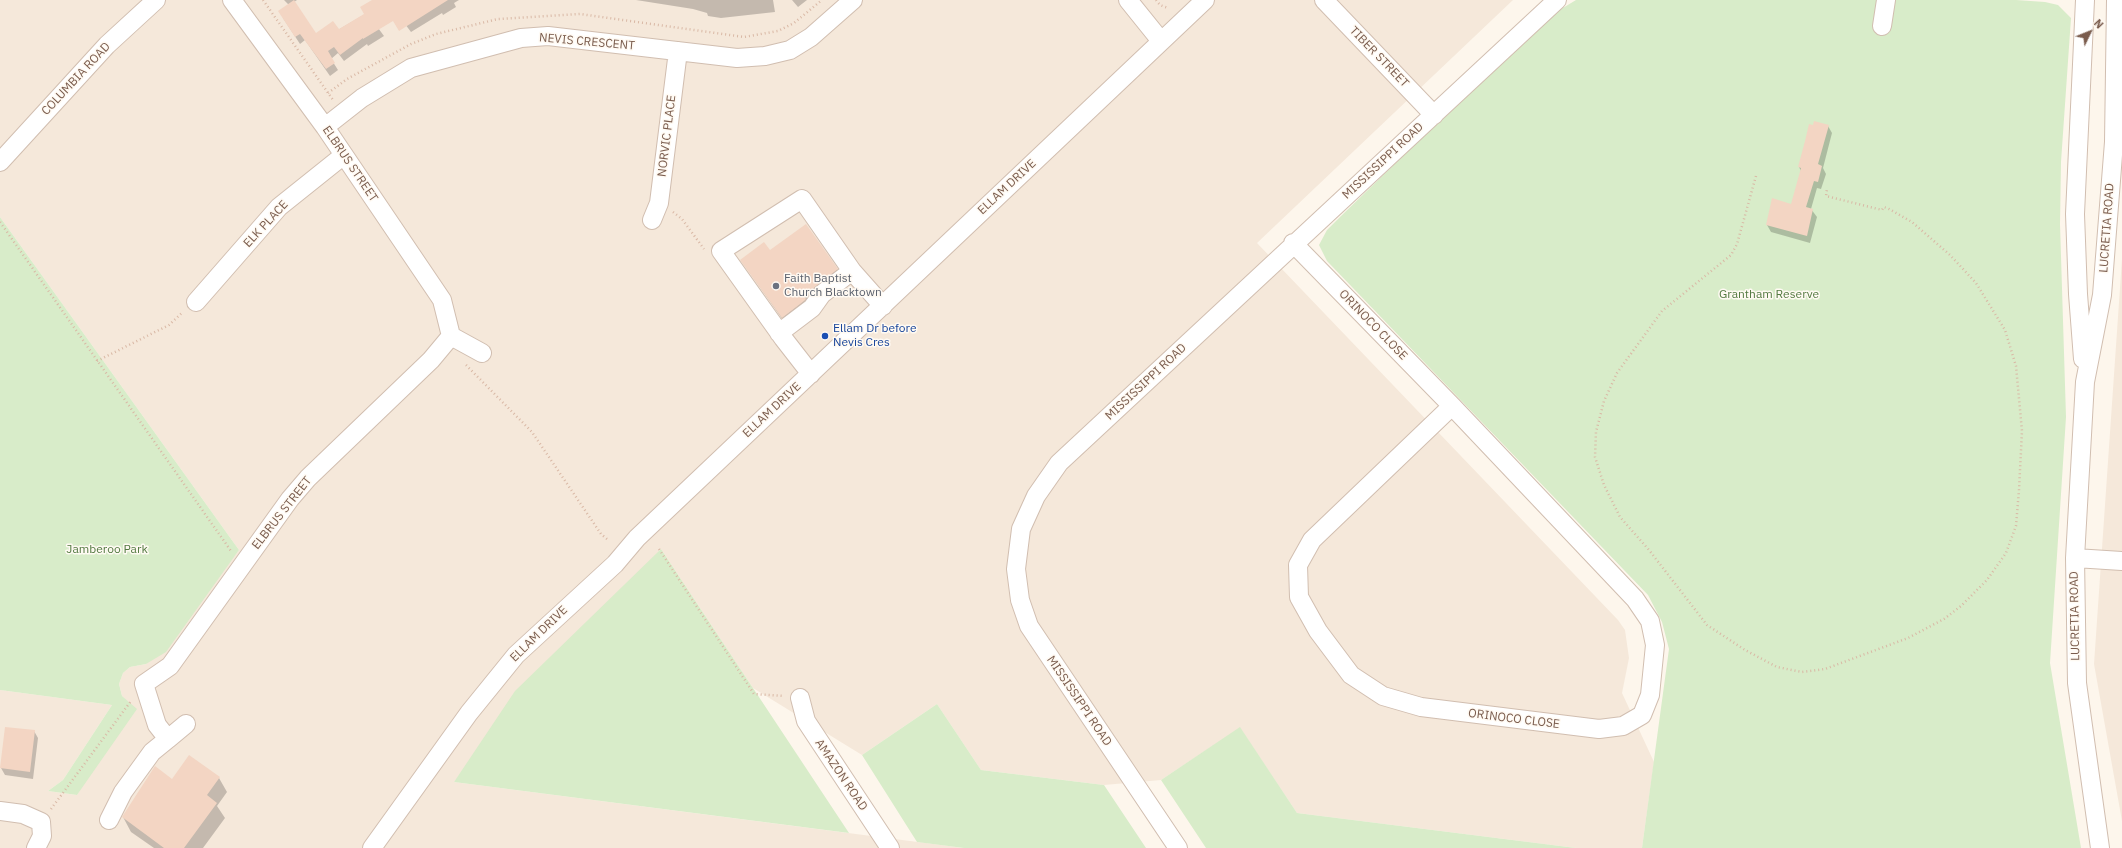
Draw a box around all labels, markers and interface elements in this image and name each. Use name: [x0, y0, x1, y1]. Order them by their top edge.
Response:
north arrow: [2070, 12, 2110, 52]
text: N: [2091, 16, 2107, 32]
street label: TIBER STREET: [1346, 24, 1412, 90]
street label: NEVIS CRESCENT: [538, 31, 636, 53]
street label: COLUMBIA ROAD: [39, 40, 113, 118]
street label: NORVIC PLACE: [655, 94, 679, 178]
street label: MISSISSIPPI ROAD: [1339, 120, 1427, 202]
street label: ELBRUS STREET: [319, 123, 381, 205]
street label: ELLAM DRIVE: [975, 156, 1039, 218]
street label: LUCRETIA ROAD: [2097, 183, 2117, 273]
street label: ELK PLACE: [241, 198, 291, 250]
place label: Faith Baptist Church Blacktown: [784, 272, 882, 300]
marker: Faith Baptist Church Blacktown: [771, 281, 781, 291]
street label: ORINOCO CLOSE: [1336, 287, 1410, 363]
park label: Grantham Reserve: [1719, 288, 1819, 302]
place label: Ellam Dr before Nevis Cres: [833, 322, 917, 350]
marker: Ellam Dr before Nevis Cres: [820, 331, 830, 341]
street label: MISSISSIPPI ROAD: [1102, 341, 1190, 423]
street label: ELLAM DRIVE: [740, 379, 804, 441]
street label: ELBRUS STREET: [249, 474, 315, 552]
park label: Jamberoo Park: [66, 543, 148, 557]
street label: LUCRETIA ROAD: [2067, 571, 2083, 661]
street label: ELLAM DRIVE: [507, 603, 571, 665]
street label: MISSISSIPPI ROAD: [1044, 653, 1114, 749]
street label: ORINOCO CLOSE: [1467, 706, 1561, 732]
street label: AMAZON ROAD: [812, 736, 870, 814]

